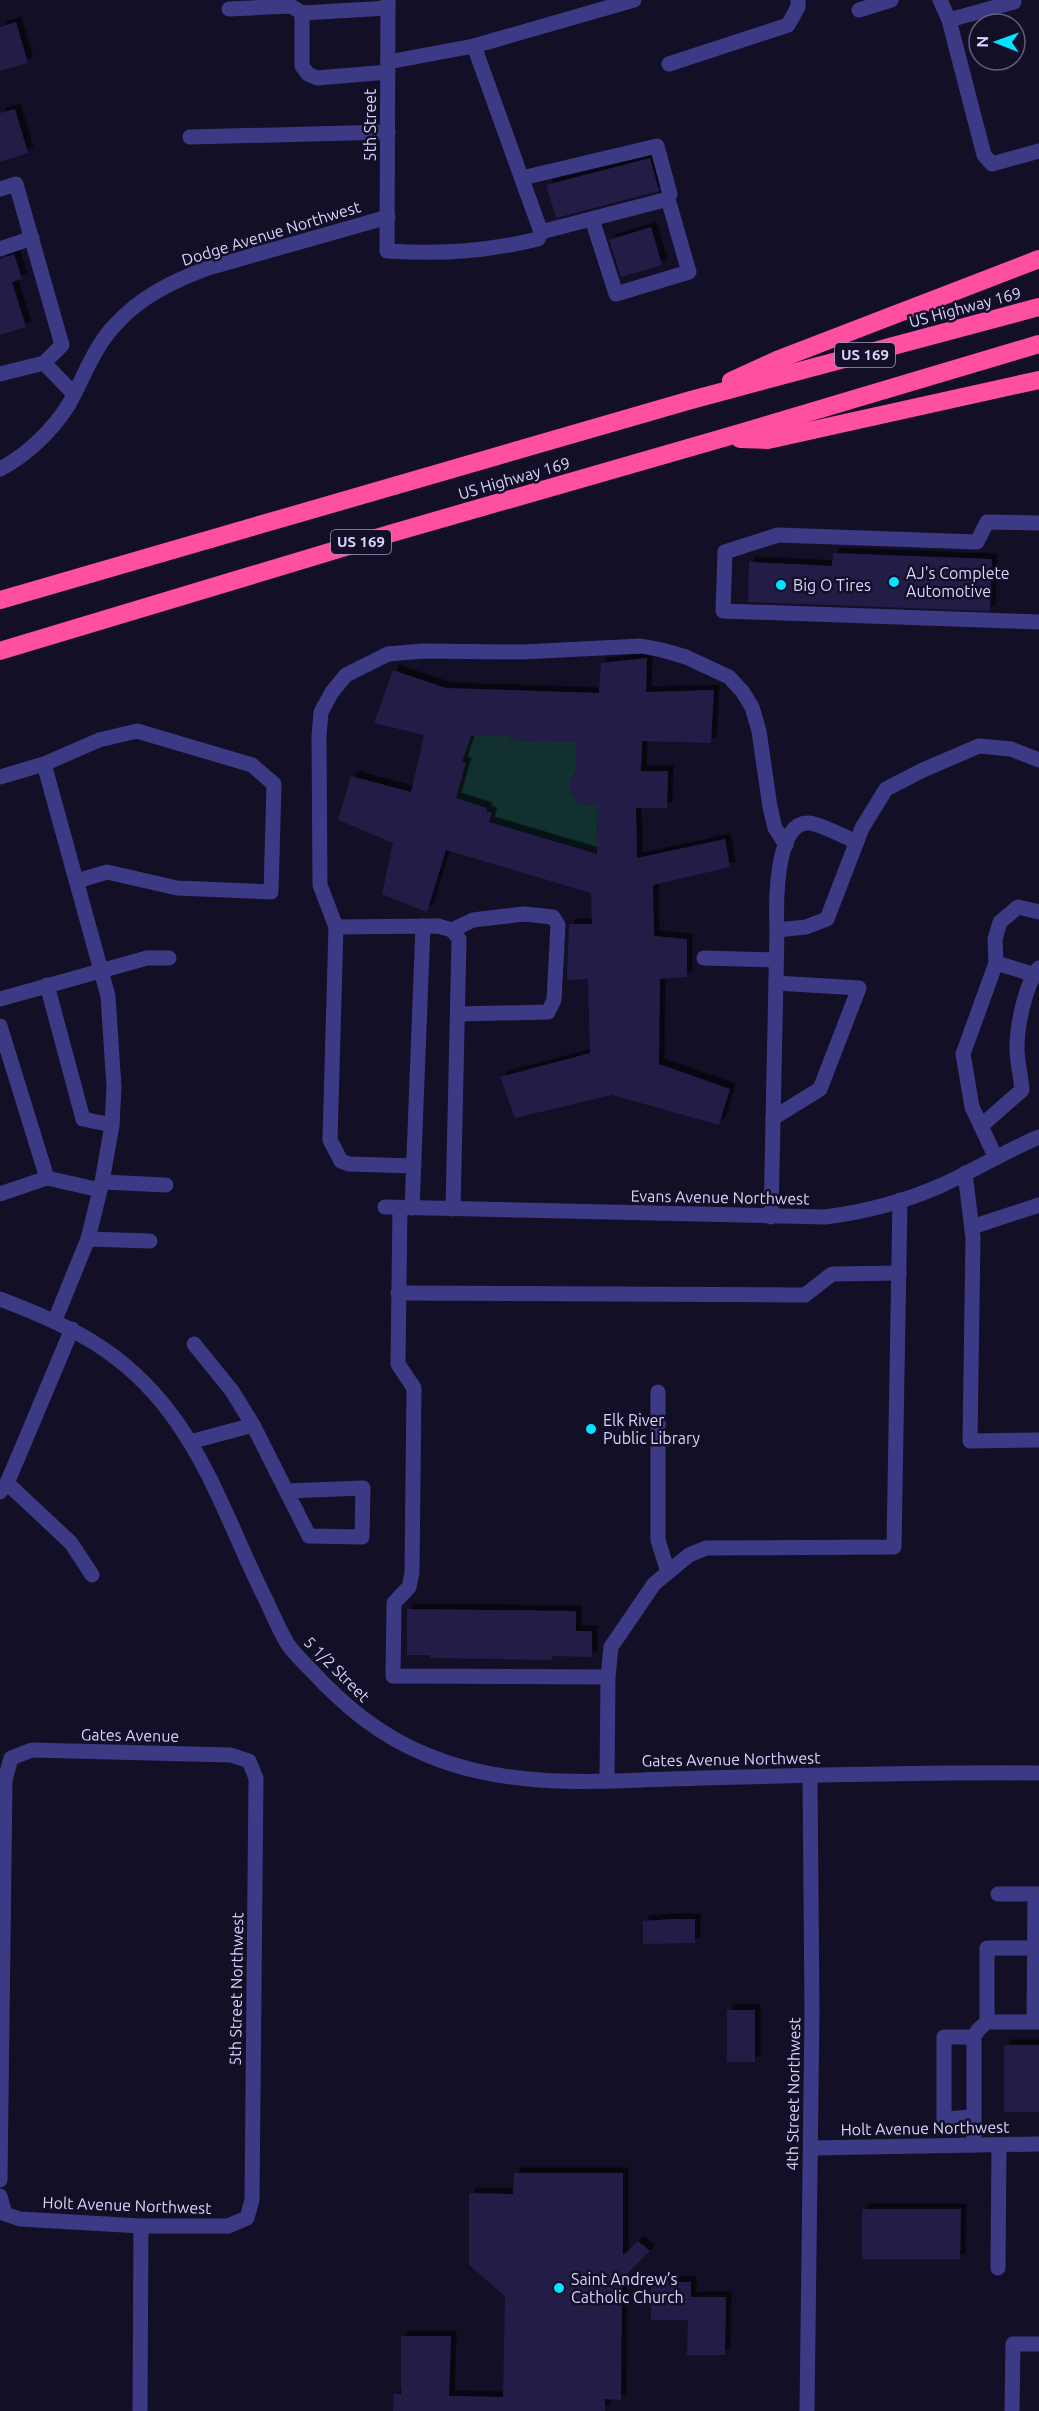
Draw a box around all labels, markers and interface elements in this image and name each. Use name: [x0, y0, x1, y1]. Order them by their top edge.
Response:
north arrow: [967, 12, 1027, 72]
text: N: [973, 36, 991, 48]
street label: 5th Street: [361, 88, 379, 161]
street label: Dodge Avenue Northwest: [179, 197, 363, 269]
street label: US Highway 169: [907, 283, 1023, 331]
road number: US 169: [835, 343, 895, 367]
street label: US Highway 169: [456, 453, 572, 503]
road number: US 169: [331, 530, 391, 554]
place label: AJ's Complete Automotive: [906, 564, 1010, 600]
marker: AJ's Complete Automotive: [887, 575, 901, 589]
place label: Big O Tires: [793, 576, 871, 594]
marker: Big O Tires: [774, 578, 788, 592]
street label: Evans Avenue Northwest: [630, 1186, 810, 1208]
place label: Elk River Public Library: [603, 1411, 700, 1447]
marker: Elk River Public Library: [584, 1422, 598, 1436]
street label: 5 1/2 Street: [301, 1633, 374, 1706]
street label: Gates Avenue: [81, 1725, 179, 1745]
street label: Gates Avenue Northwest: [641, 1748, 821, 1770]
street label: 5th Street Northwest: [226, 1912, 246, 2066]
street label: 4th Street Northwest: [783, 2017, 803, 2171]
street label: Holt Avenue Northwest: [840, 2118, 1010, 2138]
street label: Holt Avenue Northwest: [42, 2193, 212, 2217]
place label: Saint Andrew’s Catholic Church: [571, 2270, 684, 2306]
marker: Saint Andrew’s Catholic Church: [552, 2281, 566, 2295]

